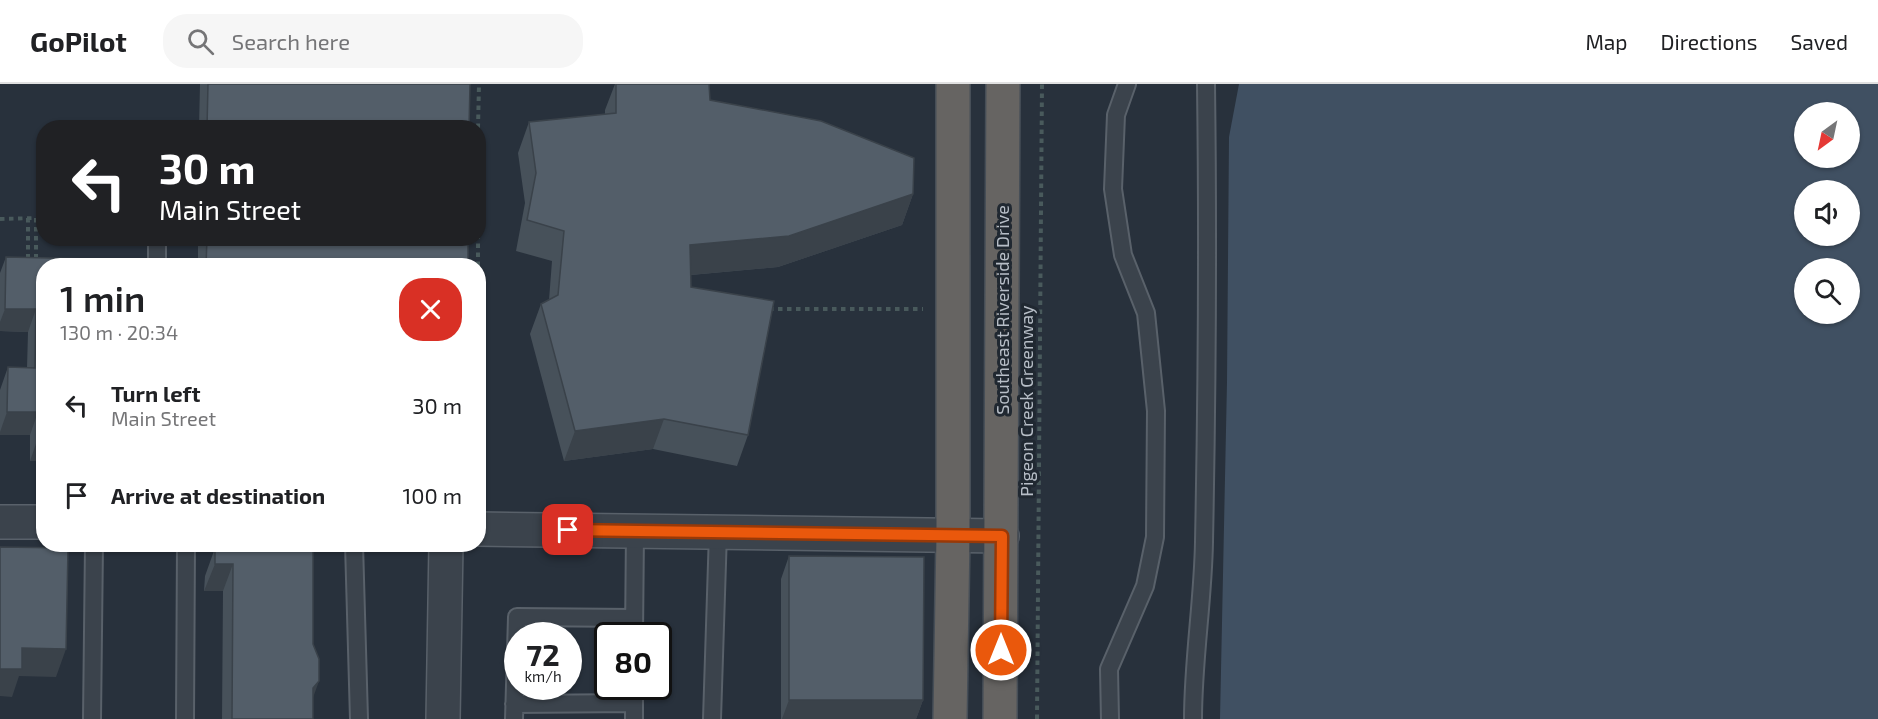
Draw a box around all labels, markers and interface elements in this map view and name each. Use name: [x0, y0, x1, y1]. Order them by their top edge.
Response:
search box: [163, 14, 583, 68]
text: GoPilot: [30, 24, 127, 58]
icon: search: [184, 25, 217, 58]
text: Search here: [232, 28, 350, 54]
text: Map: [1585, 29, 1628, 54]
text: Directions: [1661, 29, 1757, 54]
text: Saved: [1790, 29, 1848, 54]
north arrow: [1794, 102, 1860, 168]
map controls: [1794, 102, 1860, 324]
text: 30 m: [159, 142, 255, 192]
icon: left: [60, 144, 138, 222]
button: sound: [1794, 180, 1860, 246]
text: Main Street: [159, 193, 301, 225]
street label: Southeast Riverside Drive: [991, 205, 1013, 415]
button: search: [1794, 258, 1860, 324]
text: 1 min: [60, 276, 145, 319]
button: close: [399, 278, 462, 341]
street label: Pigeon Creek Greenway: [1015, 305, 1037, 497]
text: 130 m · 20:34: [60, 320, 178, 344]
text: Turn left: [111, 380, 200, 406]
icon: left: [60, 389, 93, 422]
text: 30 m: [412, 392, 462, 418]
text: Main Street: [111, 406, 216, 430]
icon: arrive: [60, 479, 93, 512]
text: Arrive at destination: [111, 482, 325, 508]
text: 100 m: [403, 482, 462, 508]
pin: [542, 504, 593, 555]
icon: arrive: [551, 513, 584, 546]
position arrow: [969, 618, 1033, 682]
speed limit sign: 80: [594, 622, 672, 700]
text: 72: [526, 636, 560, 672]
text: km/h: [524, 667, 562, 685]

